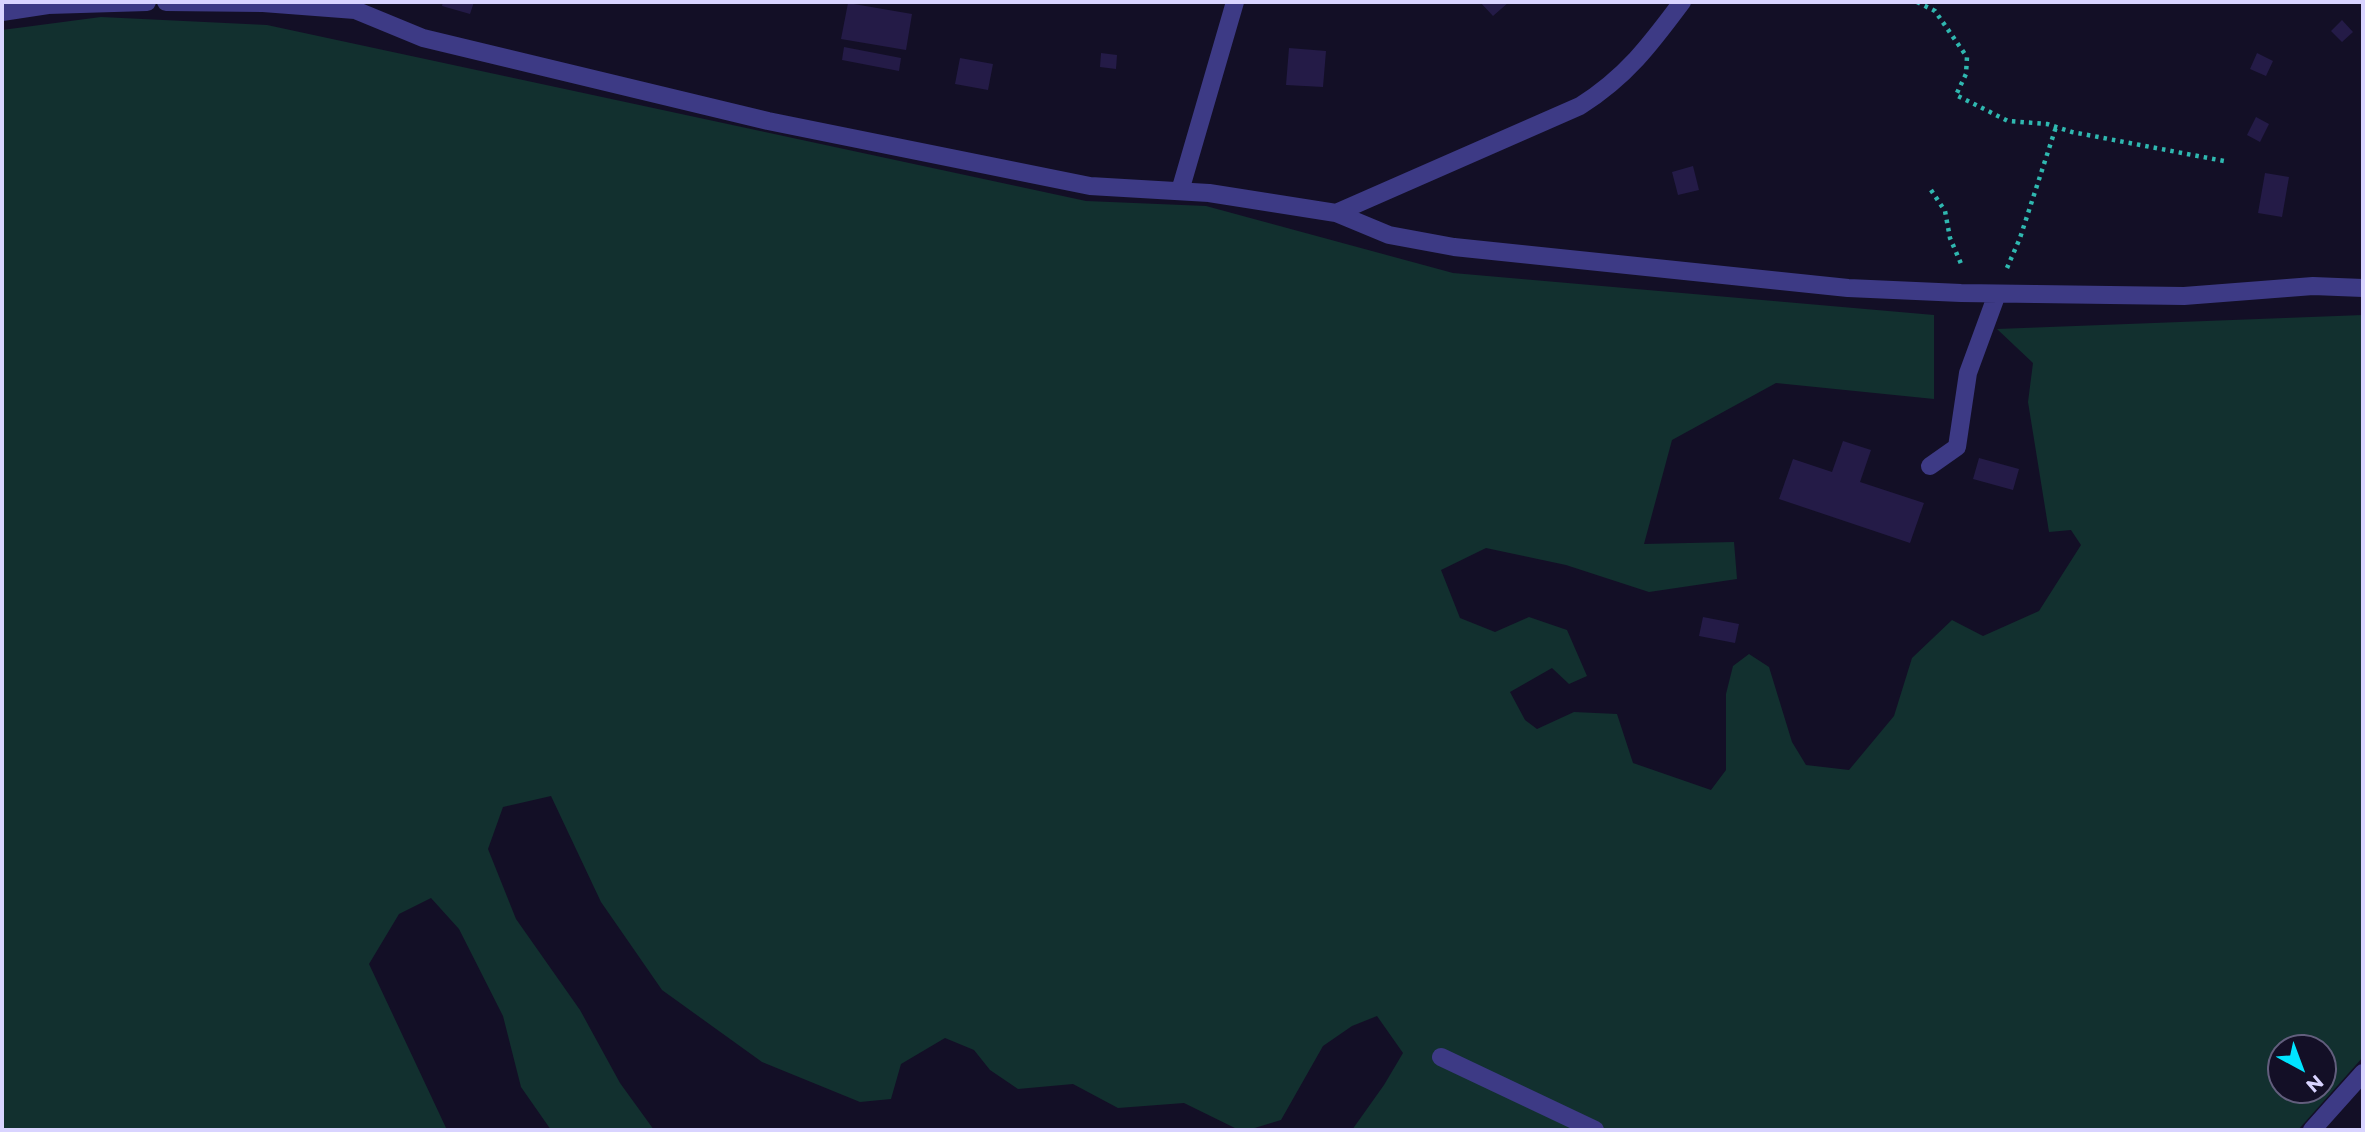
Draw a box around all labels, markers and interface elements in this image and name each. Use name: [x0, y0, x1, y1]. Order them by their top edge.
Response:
north arrow: [2267, 1034, 2337, 1104]
text: N: [2301, 1070, 2328, 1097]

